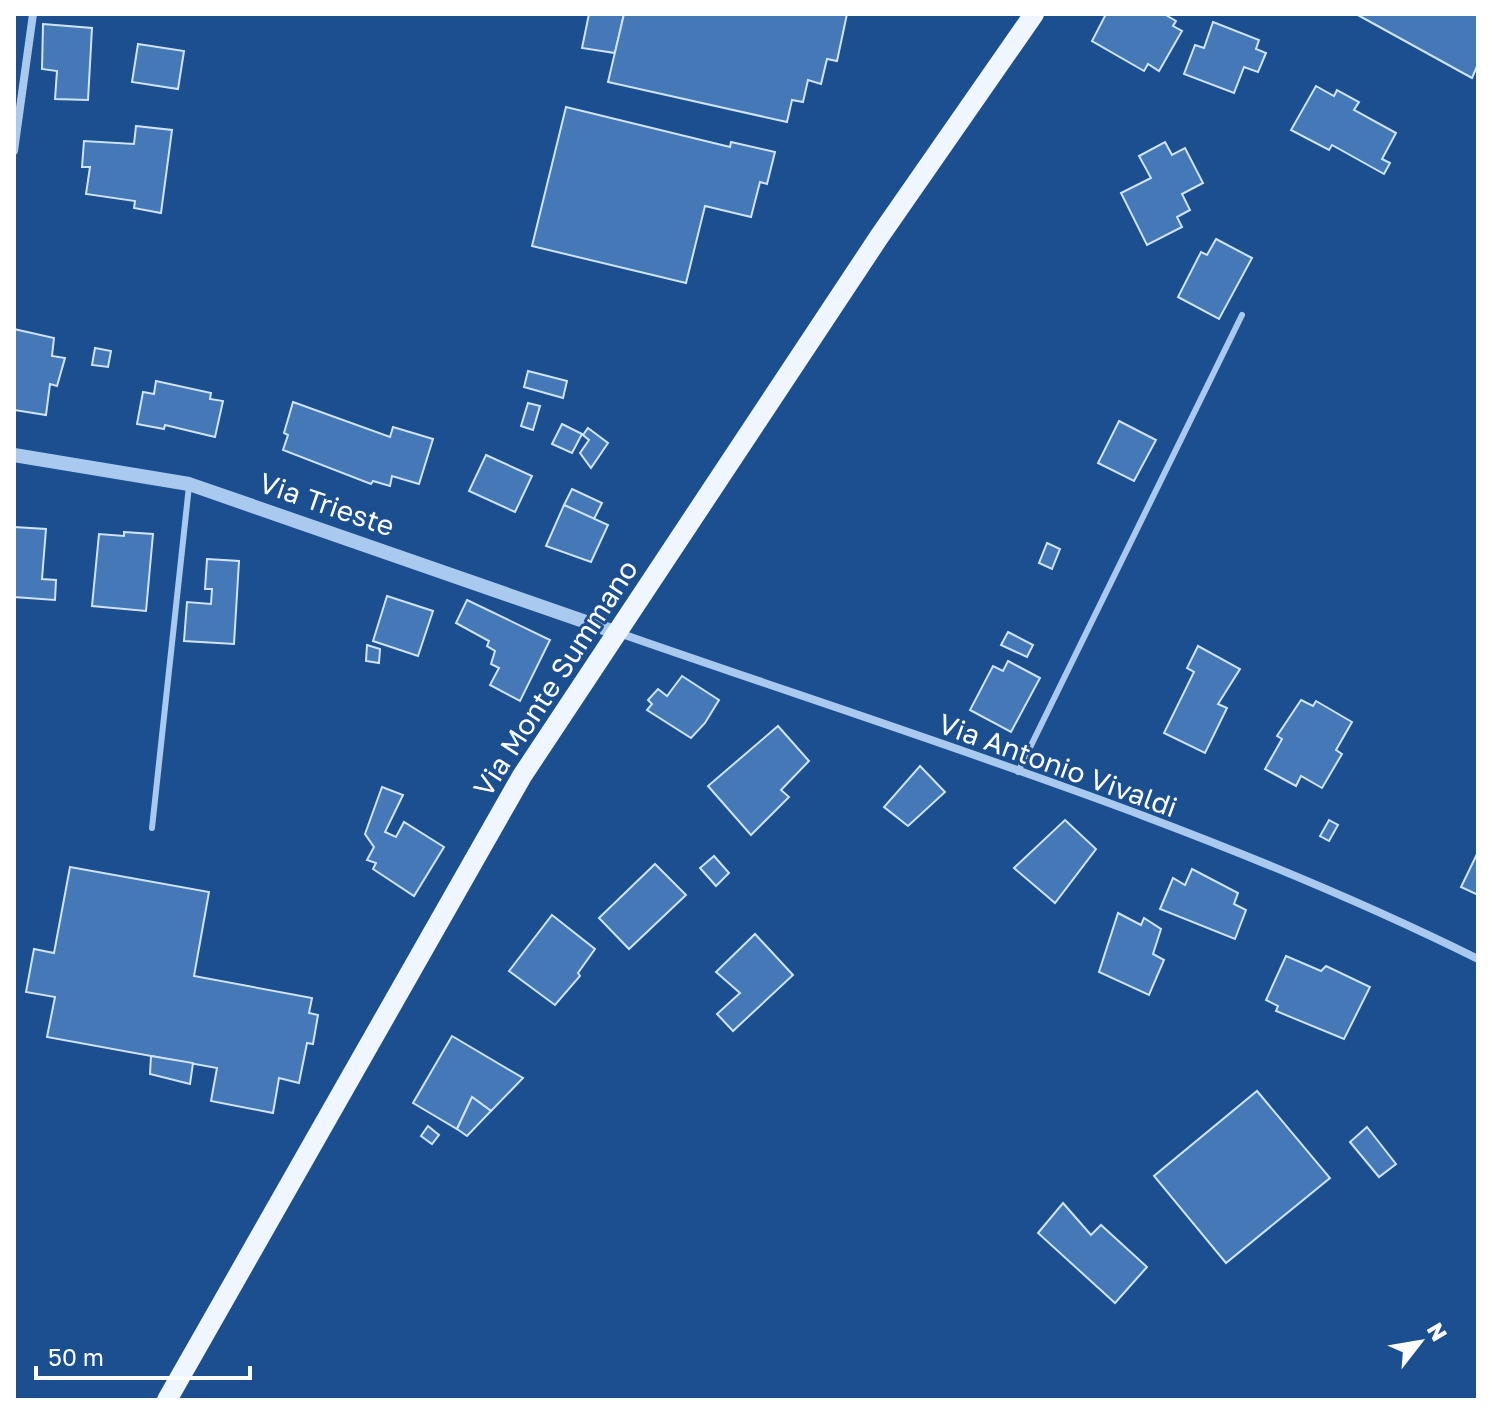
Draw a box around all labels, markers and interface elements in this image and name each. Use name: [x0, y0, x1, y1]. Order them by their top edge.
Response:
street label: Via Trieste: [255, 465, 399, 543]
street label: Via Monte Summano: [466, 553, 644, 803]
street label: Via Antonio Vivaldi: [934, 706, 1182, 824]
north arrow: [1380, 1302, 1460, 1382]
text: N: [1422, 1317, 1453, 1346]
scale bar: [36, 1330, 250, 1380]
text: 50 m: [48, 1342, 104, 1371]

